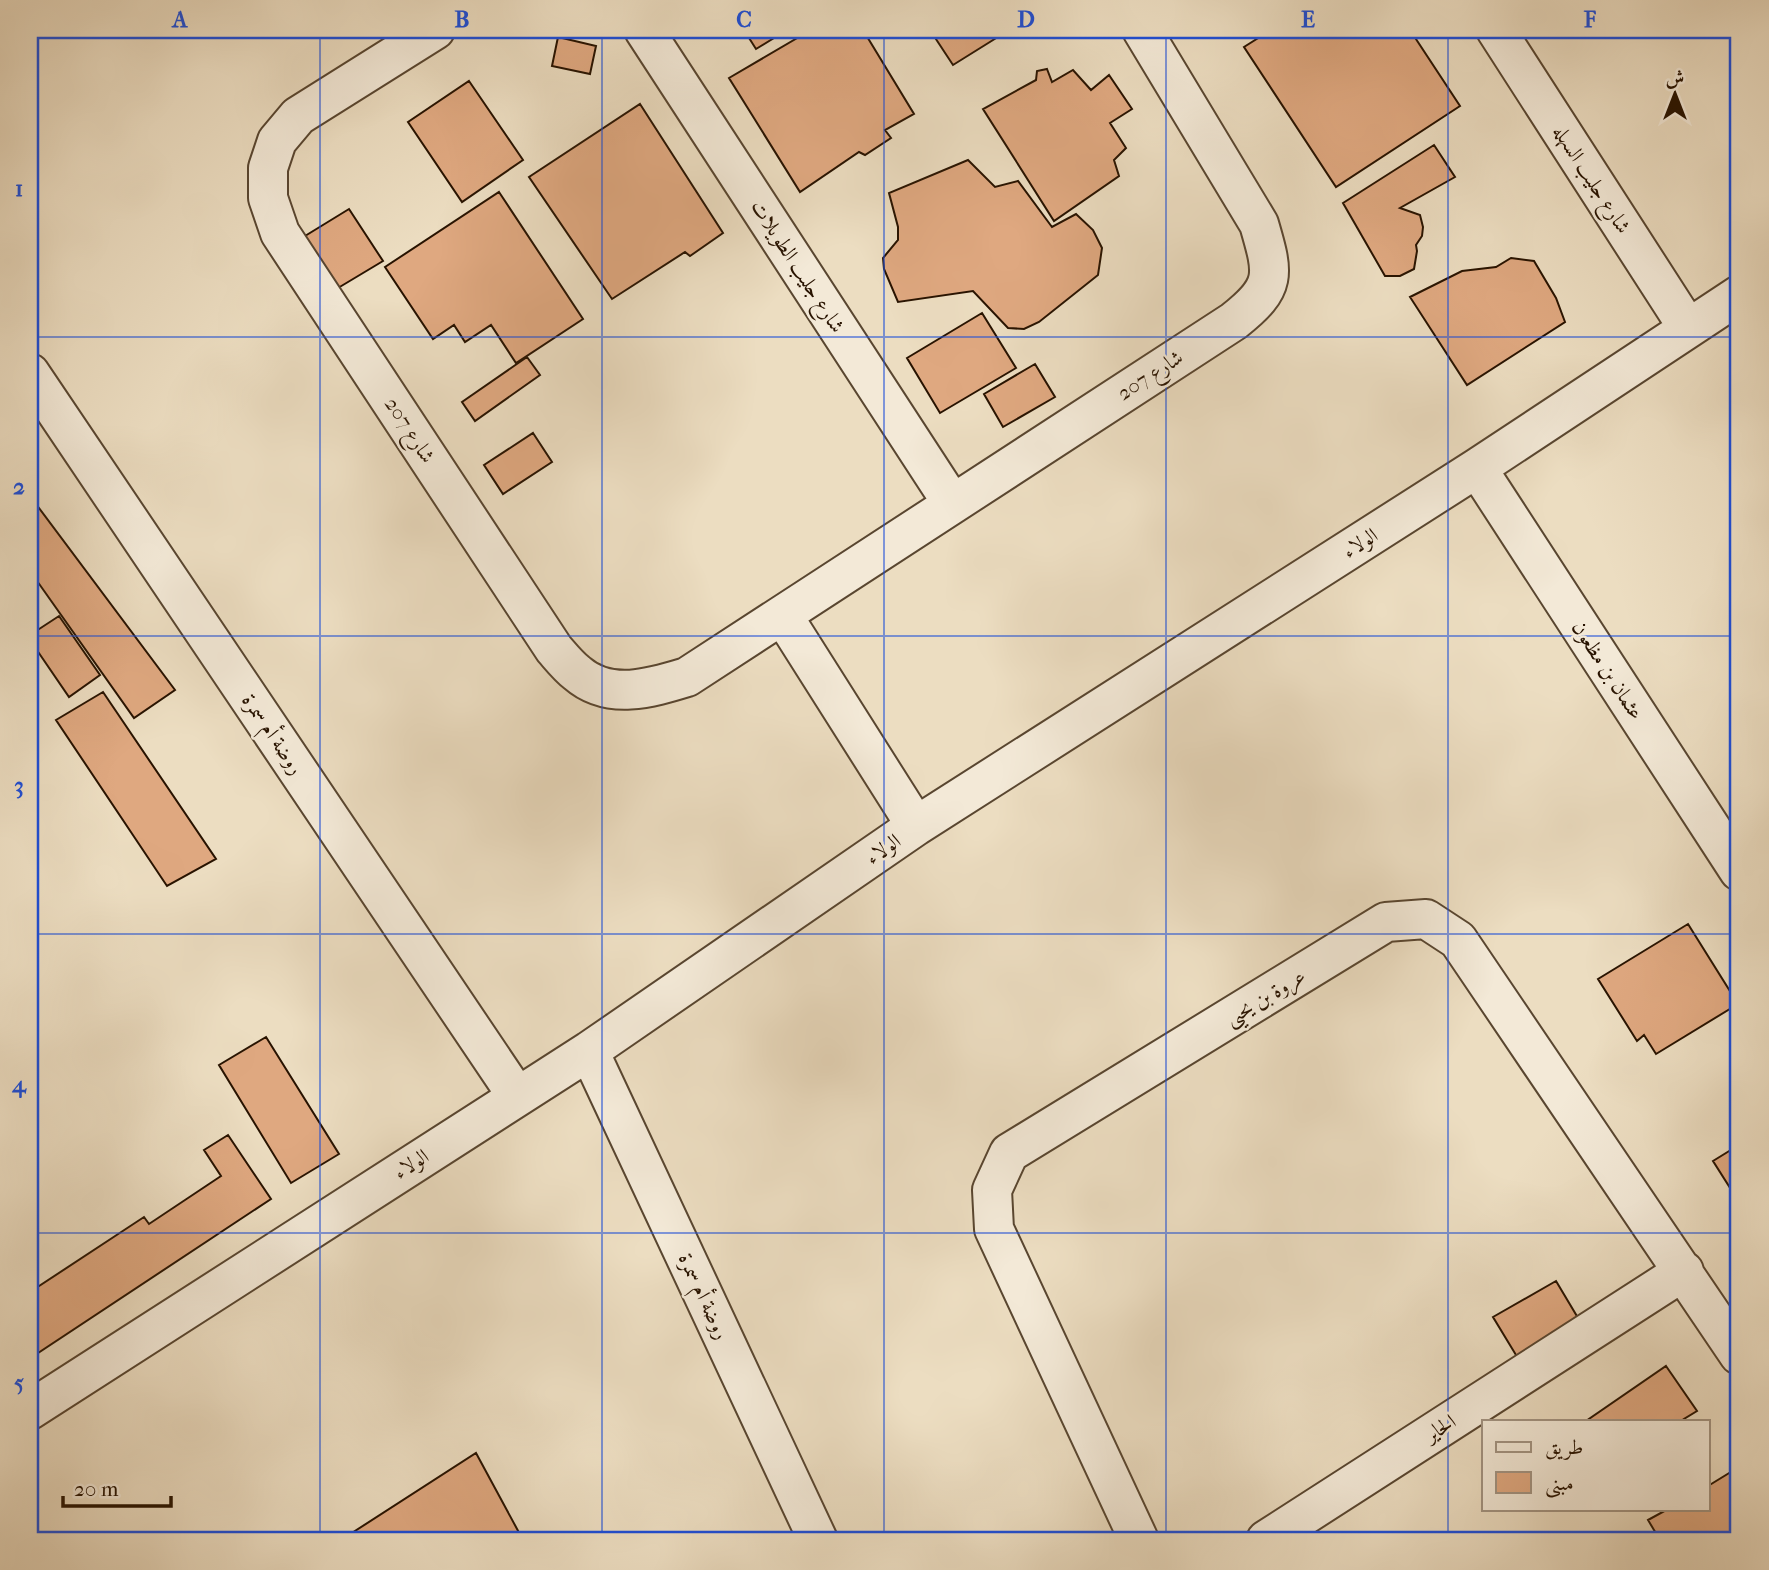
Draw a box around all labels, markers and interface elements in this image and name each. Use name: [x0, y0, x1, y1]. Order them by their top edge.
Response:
text: A: [171, 6, 189, 33]
text: B: [455, 6, 470, 33]
text: C: [736, 6, 752, 33]
text: D: [1017, 6, 1035, 33]
text: E: [1301, 6, 1315, 33]
text: F: [1583, 6, 1597, 33]
north arrow: [1640, 60, 1710, 130]
text: ش: [1666, 67, 1684, 89]
street label: شارع جليب السهله: [1543, 120, 1636, 241]
text: 1: [15, 175, 23, 202]
street label: شارع جليب الطويلات: [741, 195, 850, 340]
street label: شارع 207: [1113, 345, 1191, 410]
street label: شارع 207: [375, 393, 440, 471]
text: 2: [13, 473, 25, 500]
street label: الولاء: [1338, 523, 1383, 564]
street label: عثمان بن مظعون: [1566, 616, 1649, 724]
street label: روضة أم سمرة: [232, 687, 311, 782]
text: 3: [14, 772, 24, 799]
street label: الولاء: [861, 829, 906, 870]
street label: عروة بن يحيى: [1220, 964, 1313, 1035]
text: 4: [11, 1071, 27, 1098]
street label: الولاء: [389, 1144, 434, 1185]
street label: روضة أم سمرة: [668, 1248, 737, 1345]
text: 5: [14, 1369, 24, 1396]
street label: الحاير: [1418, 1409, 1460, 1448]
legend: [1482, 1420, 1710, 1510]
text: طريق: [1545, 1435, 1583, 1460]
scale bar: [63, 1465, 172, 1509]
text: مبنى: [1545, 1471, 1574, 1498]
text: 20 m: [74, 1477, 119, 1501]

